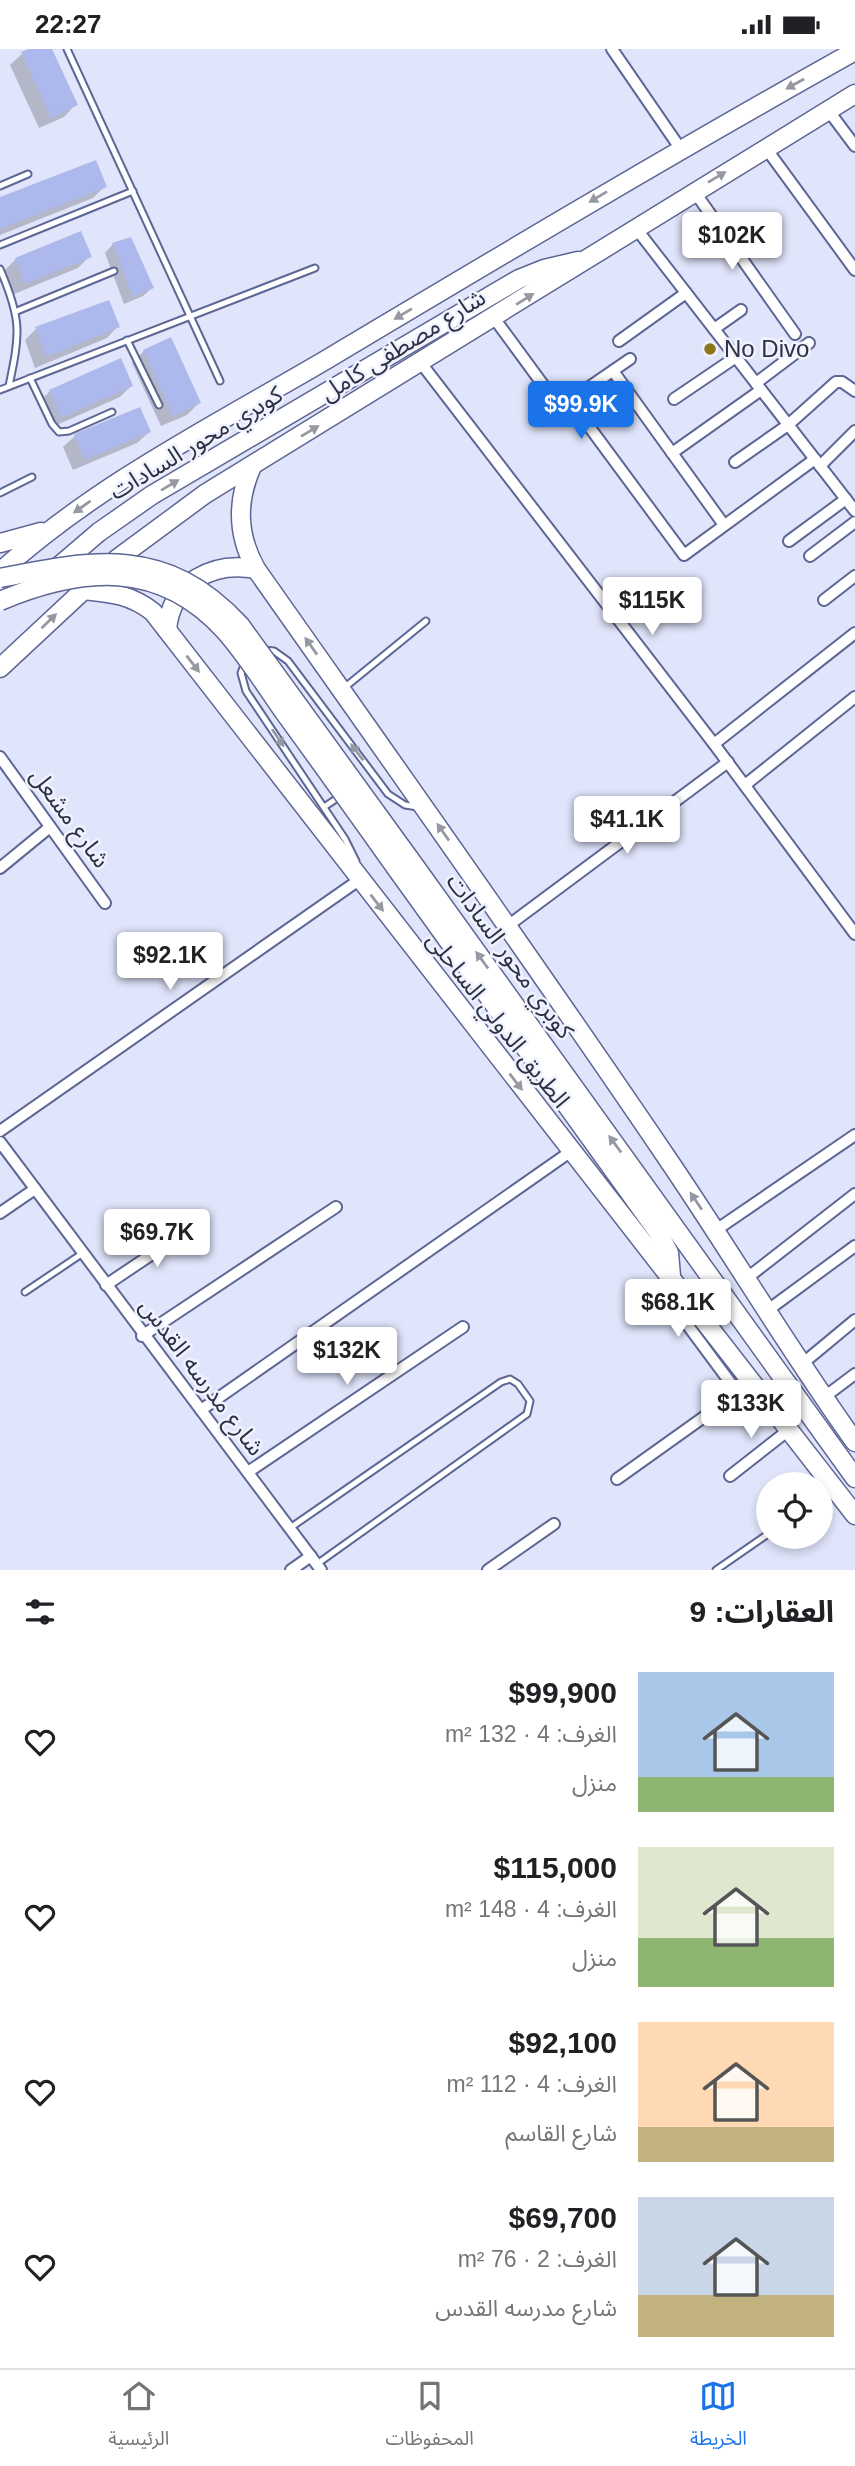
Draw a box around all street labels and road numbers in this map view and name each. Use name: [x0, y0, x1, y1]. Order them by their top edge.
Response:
street label: شارع مصطفى كامل: [315, 283, 492, 410]
street label: كوبري محور السادات: [104, 380, 291, 510]
street label: شارع مشعل: [22, 763, 116, 875]
street label: كوبري محور السادات: [437, 868, 580, 1048]
street label: الطريق الدولي الساحلى: [417, 927, 575, 1116]
street label: شارع مدرسه القدس: [131, 1293, 270, 1463]

